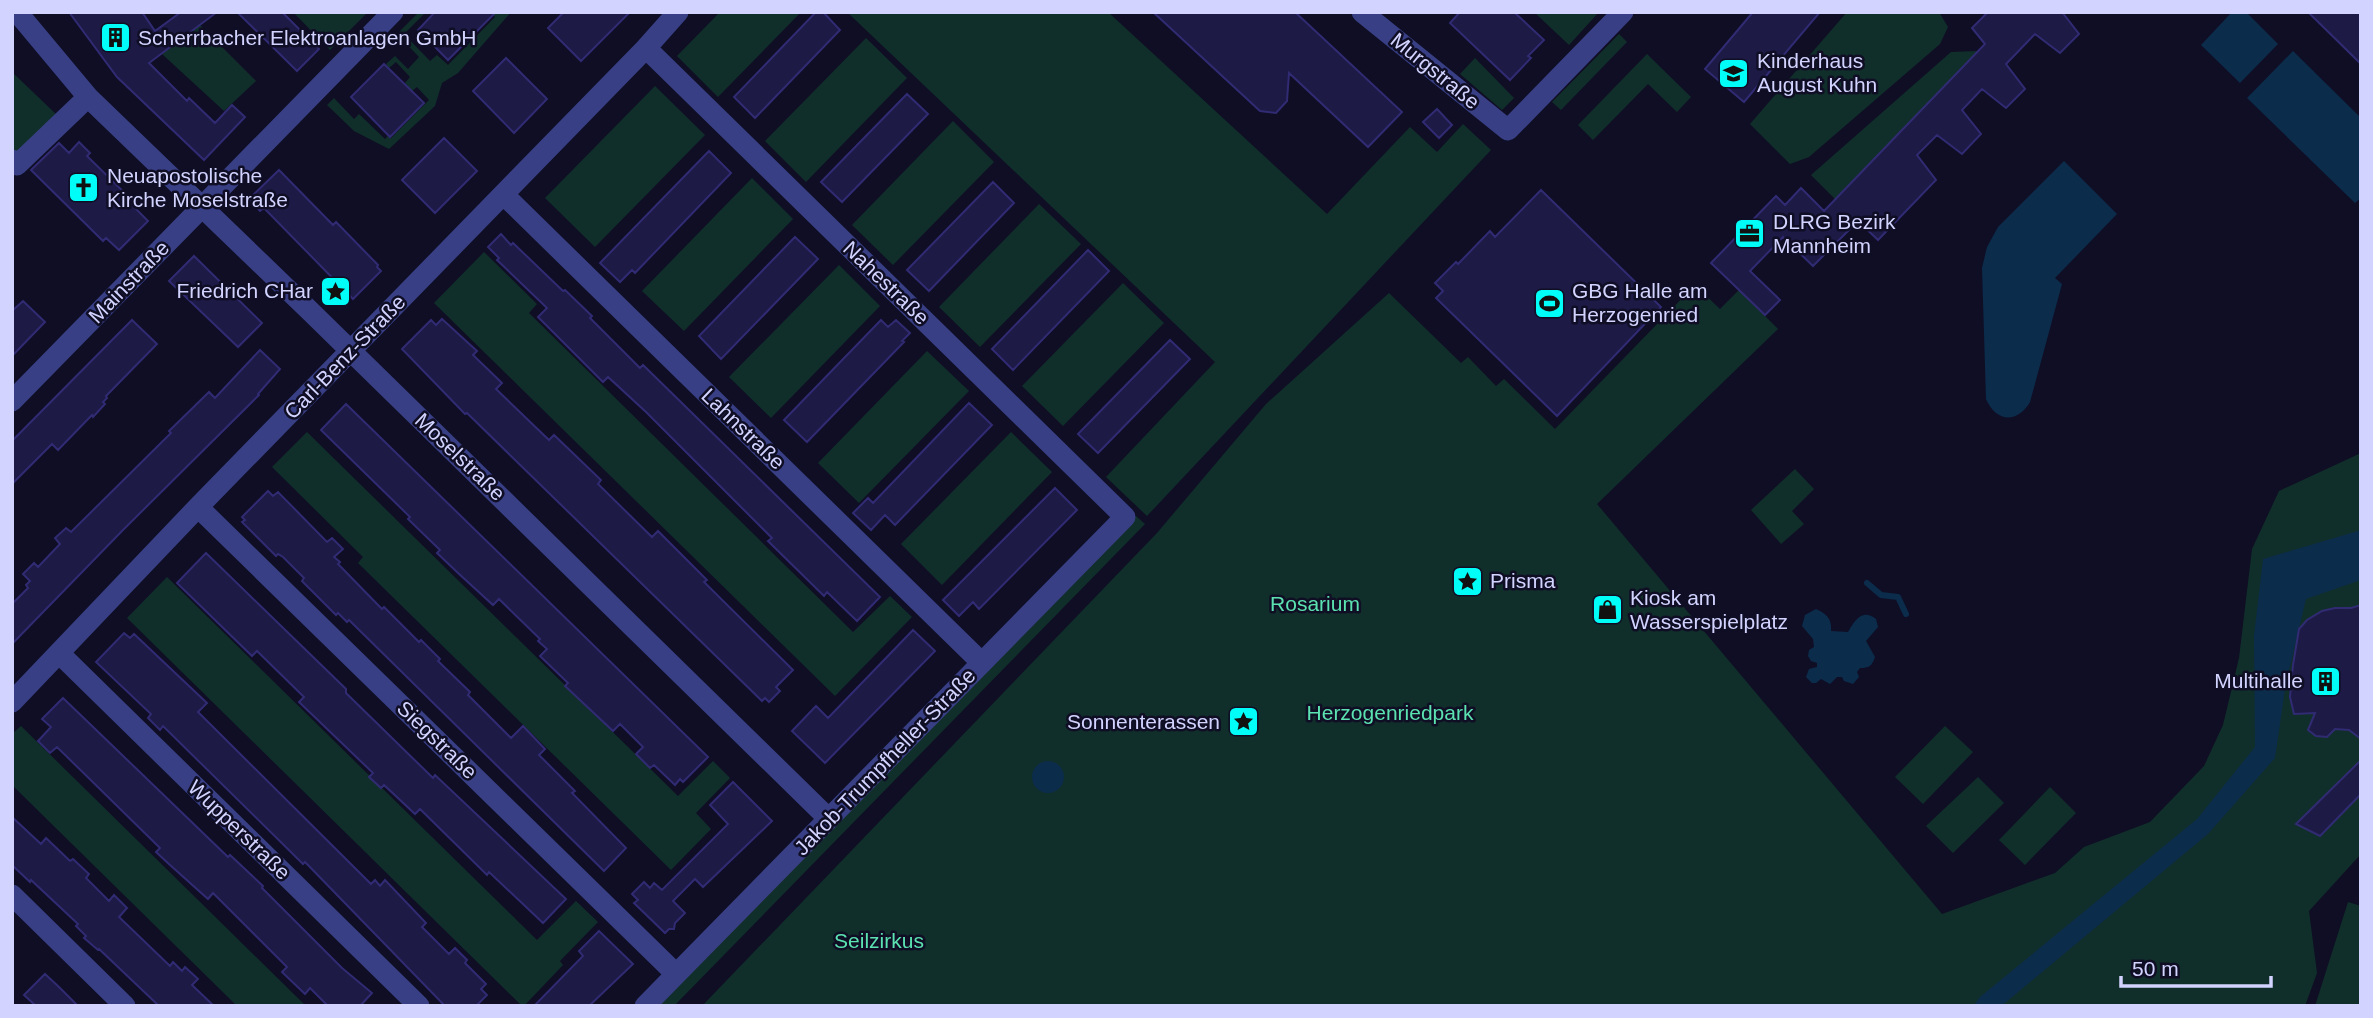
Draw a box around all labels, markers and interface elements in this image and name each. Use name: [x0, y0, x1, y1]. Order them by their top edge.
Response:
building icon: Scherrbacher Elektroanlagen GmbH: [98, 21, 132, 55]
place label: Scherrbacher Elektroanlagen GmbH: [138, 26, 477, 49]
street label: Murgstraße: [1386, 28, 1484, 113]
place label: Kinderhaus August Kuhn: [1757, 49, 1877, 96]
school or university icon: Kinderhaus August Kuhn: [1717, 56, 1751, 90]
place label: Neuapostolische Kirche Moselstraße: [107, 164, 288, 211]
church icon: Neuapostolische Kirche Moselstraße: [67, 171, 101, 205]
place label: DLRG Bezirk Mannheim: [1773, 210, 1896, 257]
office icon: DLRG Bezirk Mannheim: [1733, 217, 1767, 251]
street label: Mainstraße: [84, 236, 173, 327]
street label: Nahestraße: [839, 236, 934, 329]
place icon: Friedrich CHar: [319, 274, 353, 308]
place label: Friedrich CHar: [176, 279, 313, 302]
place label: GBG Halle am Herzogenried: [1572, 279, 1707, 326]
sports icon: GBG Halle am Herzogenried: [1532, 286, 1566, 320]
street label: Carl-Benz-Straße: [280, 290, 410, 423]
street label: Lahnstraße: [697, 383, 790, 474]
street label: Moselstraße: [411, 408, 510, 505]
place icon: Prisma: [1450, 564, 1484, 598]
place label: Prisma: [1490, 569, 1556, 592]
place label: Kiosk am Wasserspielplatz: [1630, 586, 1788, 633]
park label: Rosarium: [1270, 592, 1360, 615]
shop icon: Kiosk am Wasserspielplatz: [1590, 593, 1624, 627]
street label: Jakob-Trumpfheller-Straße: [789, 664, 980, 860]
building icon: Multihalle: [2309, 664, 2343, 698]
place label: Multihalle: [2214, 669, 2303, 692]
street label: Siegstraße: [393, 696, 482, 783]
park label: Herzogenriedpark: [1307, 701, 1474, 724]
place icon: Sonnenterassen: [1226, 705, 1260, 739]
place label: Sonnenterassen: [1067, 710, 1220, 733]
street label: Wupperstraße: [184, 775, 295, 884]
park label: Seilzirkus: [834, 929, 924, 952]
scale bar: [2121, 944, 2272, 988]
text: 50 m: [2132, 957, 2179, 980]

